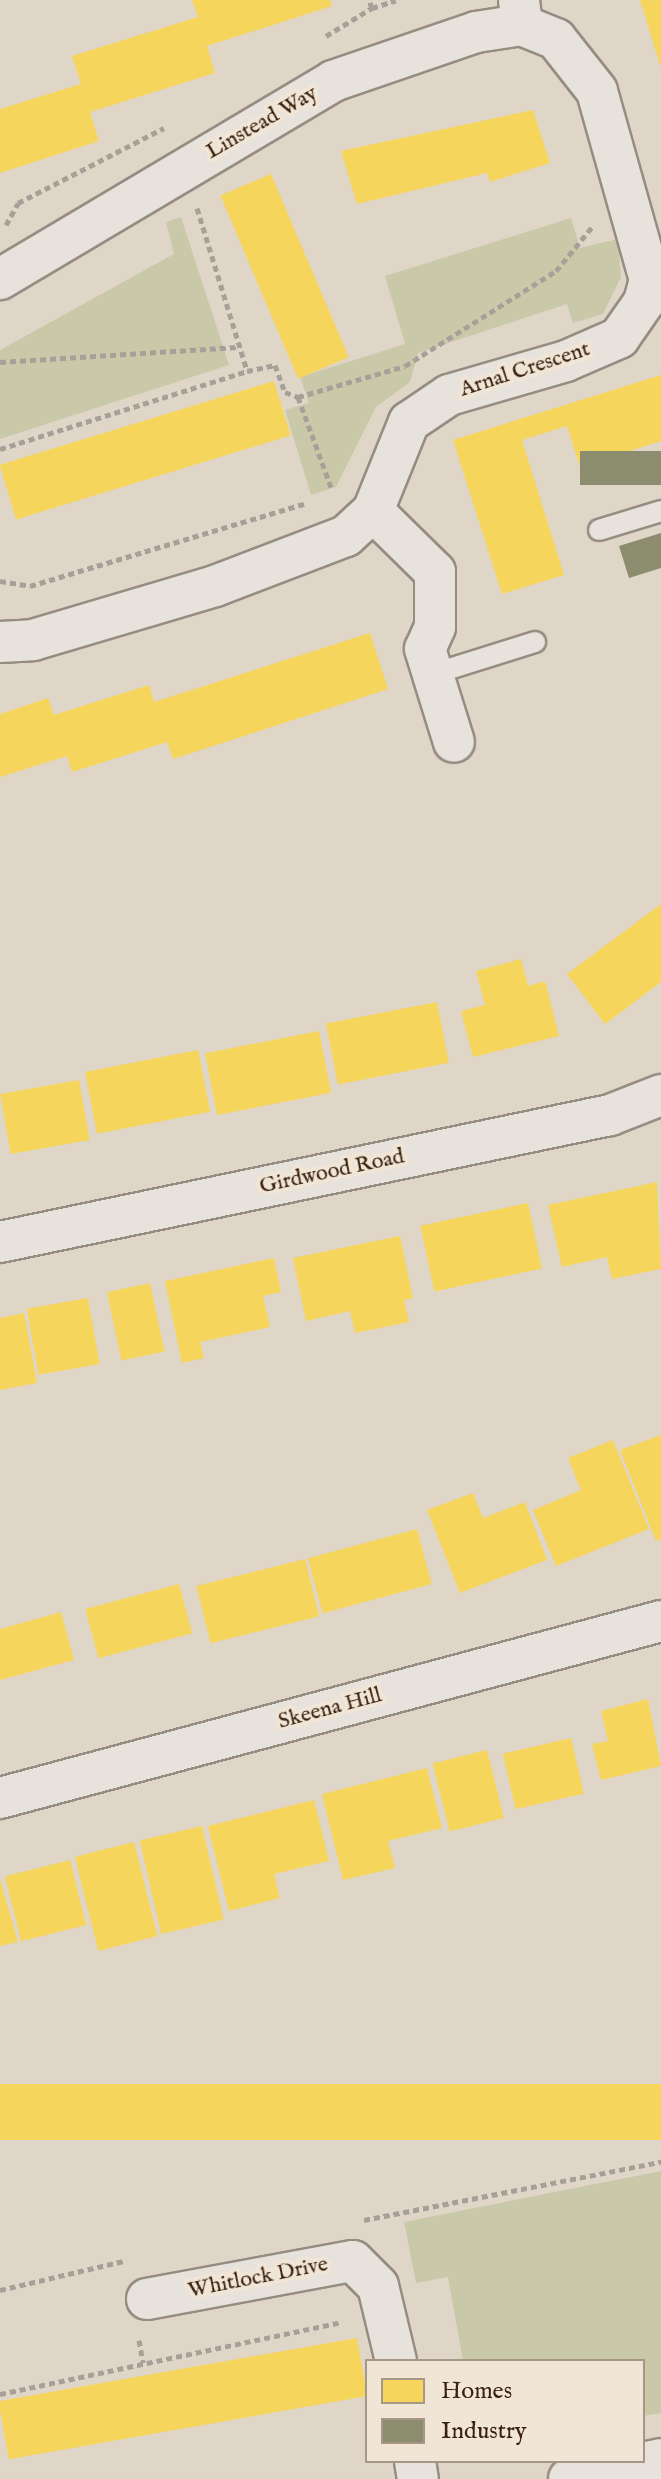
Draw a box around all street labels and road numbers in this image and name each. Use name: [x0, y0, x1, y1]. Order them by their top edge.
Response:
street label: Linstead Way: [202, 80, 322, 166]
street label: Arnal Crescent: [457, 337, 593, 403]
street label: Girdwood Road: [257, 1144, 407, 1200]
street label: Skeena Hill: [275, 1683, 385, 1735]
street label: Whitlock Drive: [186, 2251, 330, 2305]

